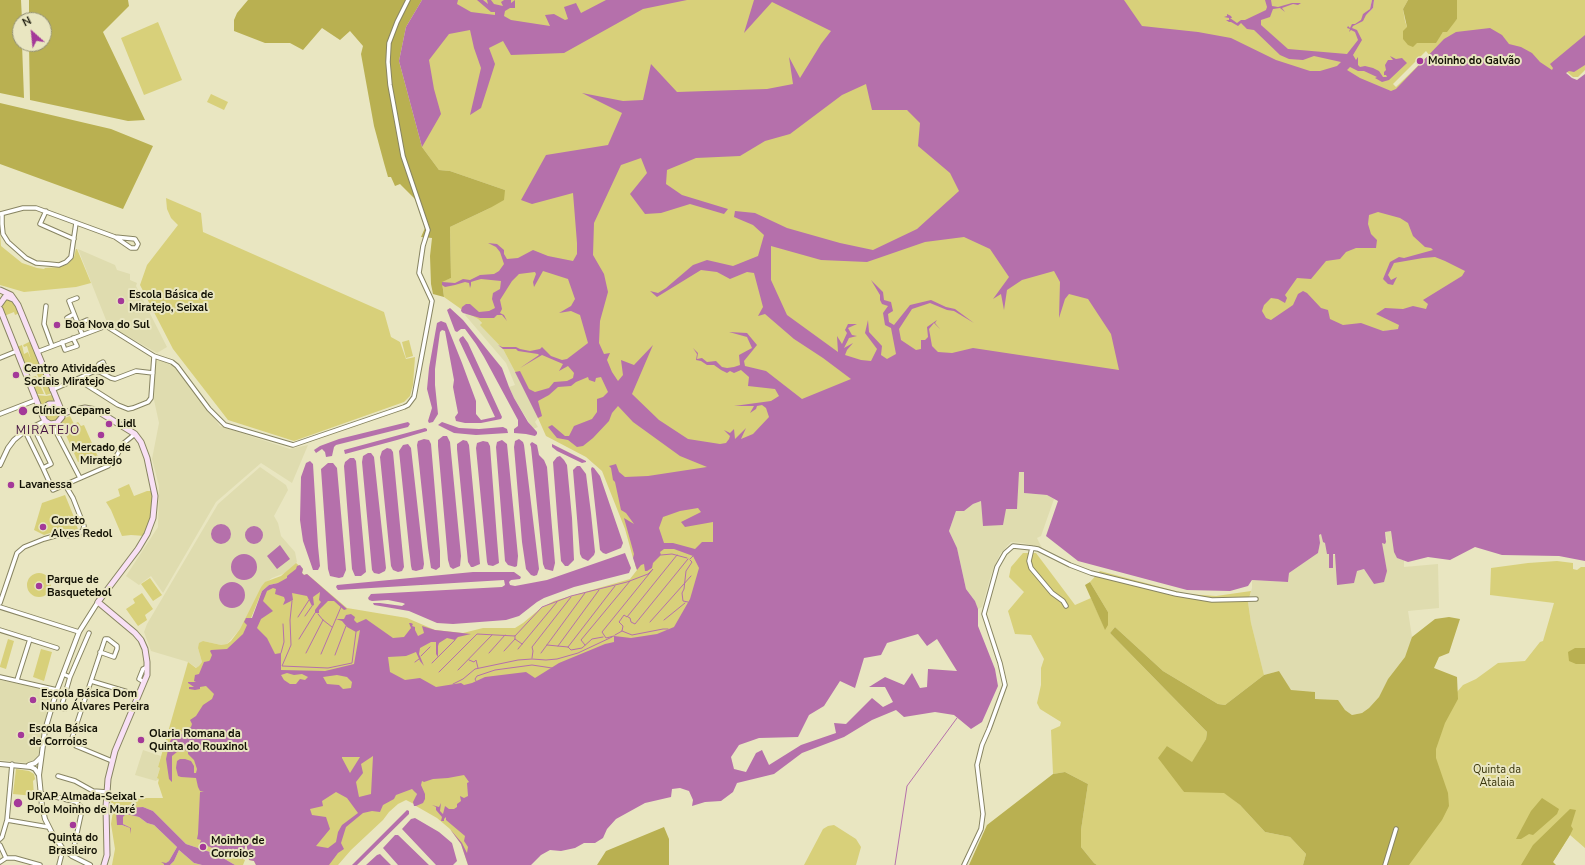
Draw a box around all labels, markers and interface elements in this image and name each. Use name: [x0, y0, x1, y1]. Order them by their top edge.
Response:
north arrow: [12, 12, 52, 52]
text: N: [20, 13, 34, 30]
place label: Moinho do Galvão: [1428, 54, 1520, 68]
marker: Moinho do Galvão: [1415, 56, 1425, 66]
place label: Escola Básica de Miratejo, Seixal: [129, 288, 213, 314]
marker: Escola Básica de Miratejo, Seixal: [116, 296, 126, 306]
place label: Boa Nova do Sul: [65, 318, 150, 332]
marker: Boa Nova do Sul: [52, 320, 62, 330]
place label: Centro Atividades Sociais Miratejo: [24, 362, 115, 388]
marker: Centro Atividades Sociais Miratejo: [11, 370, 21, 380]
place label: Clínica Cepame: [32, 404, 110, 418]
marker: Clínica Cepame: [17, 405, 29, 417]
place label: Lidl: [117, 417, 136, 431]
marker: Lidl: [104, 419, 114, 429]
district label: MIRATEJO: [16, 424, 80, 438]
marker: Mercado de Miratejo: [96, 430, 106, 440]
place label: Mercado de Miratejo: [71, 441, 131, 467]
place label: Lavanessa: [19, 478, 72, 492]
marker: Lavanessa: [6, 480, 16, 490]
place label: Coreto Alves Redol: [51, 514, 112, 540]
marker: Coreto Alves Redol: [38, 522, 48, 532]
place label: Parque de Basquetebol: [47, 573, 111, 599]
marker: Parque de Basquetebol: [34, 581, 44, 591]
place label: Escola Básica Dom Nuno Álvares Pereira: [41, 687, 149, 713]
marker: Escola Básica Dom Nuno Álvares Pereira: [28, 695, 38, 705]
place label: Escola Básica de Corroios: [29, 722, 98, 748]
place label: Olaria Romana da Quinta do Rouxinol: [149, 727, 248, 753]
marker: Escola Básica de Corroios: [16, 730, 26, 740]
marker: Olaria Romana da Quinta do Rouxinol: [136, 735, 146, 745]
park label: Quinta da Atalaia: [1473, 763, 1521, 789]
place label: URAP Almada-Seixal - Polo Moinho de Maré: [27, 790, 144, 816]
marker: URAP Almada-Seixal - Polo Moinho de Maré: [12, 797, 24, 809]
marker: Quinta do Brasileiro: [68, 820, 78, 830]
place label: Quinta do Brasileiro: [48, 831, 98, 857]
place label: Moinho de Corroios: [211, 834, 264, 860]
marker: Moinho de Corroios: [198, 842, 208, 852]

